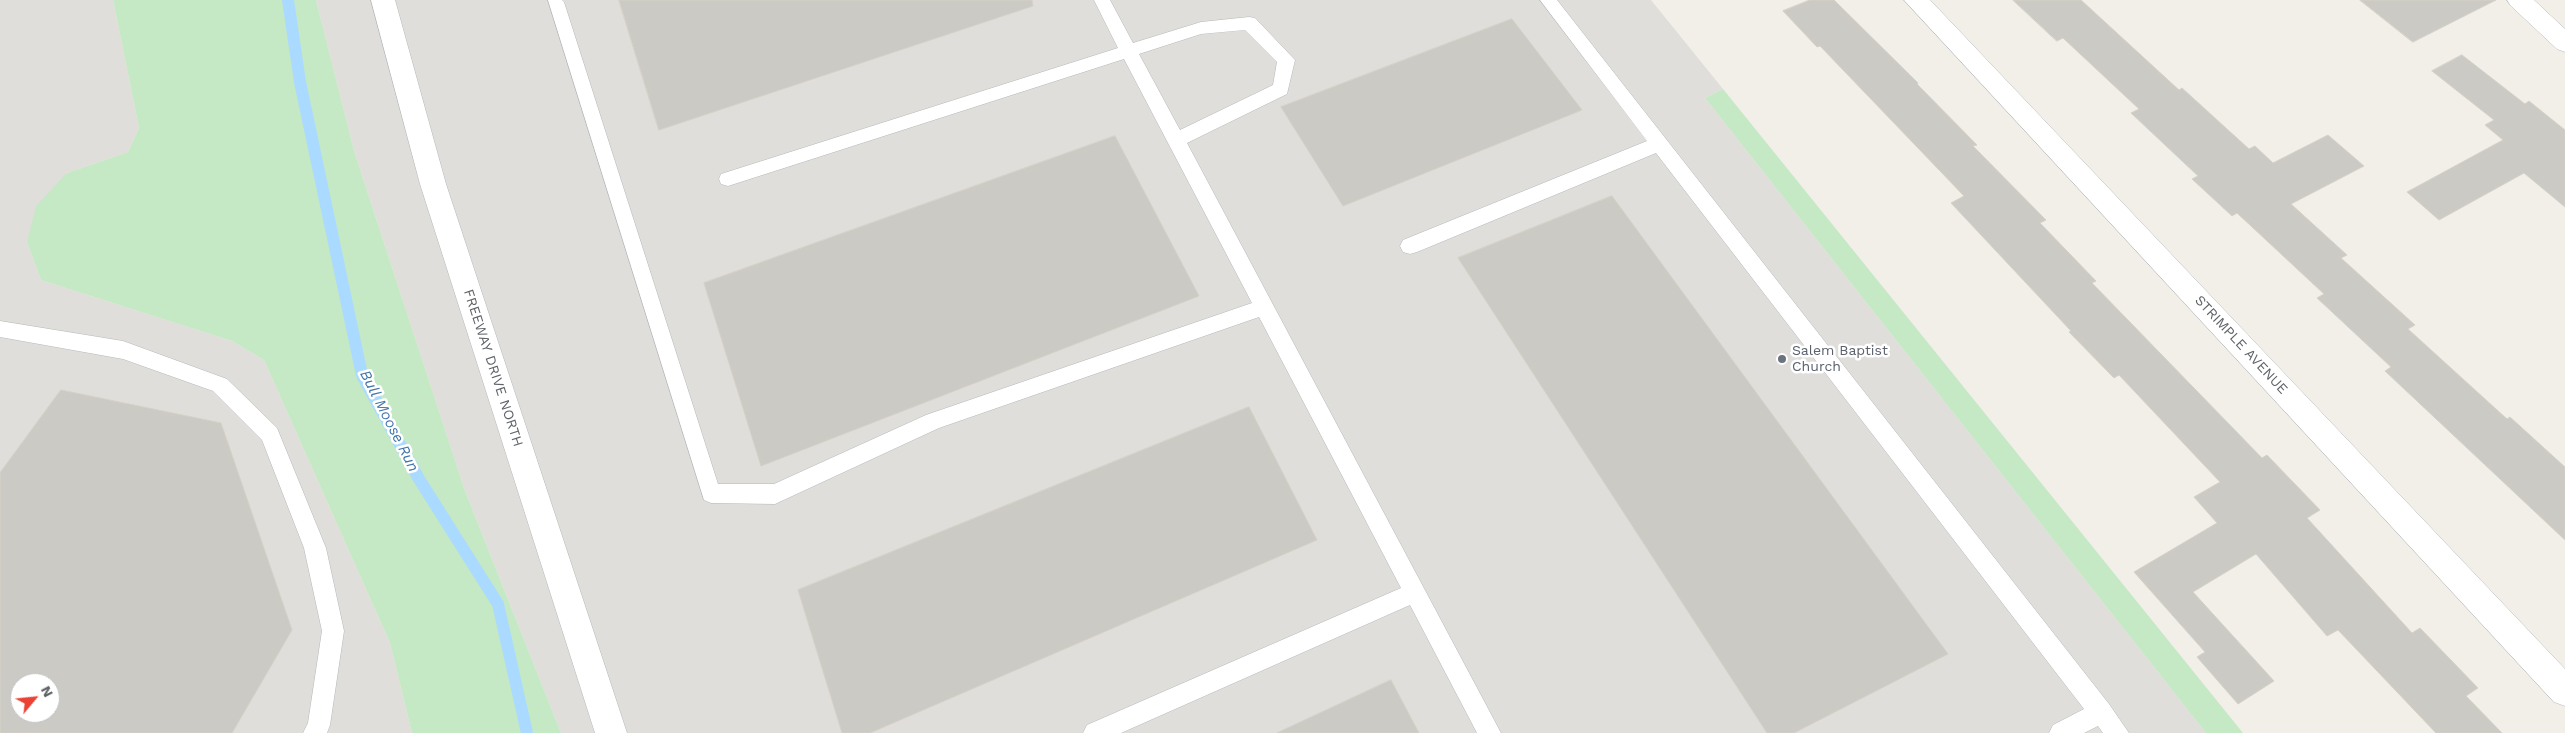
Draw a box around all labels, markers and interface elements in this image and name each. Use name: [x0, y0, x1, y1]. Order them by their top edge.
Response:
street label: FREEWAY DRIVE NORTH: [460, 287, 526, 449]
street label: STRIMPLE AVENUE: [2191, 292, 2291, 398]
place label: Salem Baptist Church: [1792, 343, 1888, 376]
marker: Salem Baptist Church: [1776, 353, 1788, 365]
water label: Bull Moose Run: [356, 367, 422, 475]
north arrow: [10, 673, 60, 723]
text: N: [38, 683, 57, 700]

